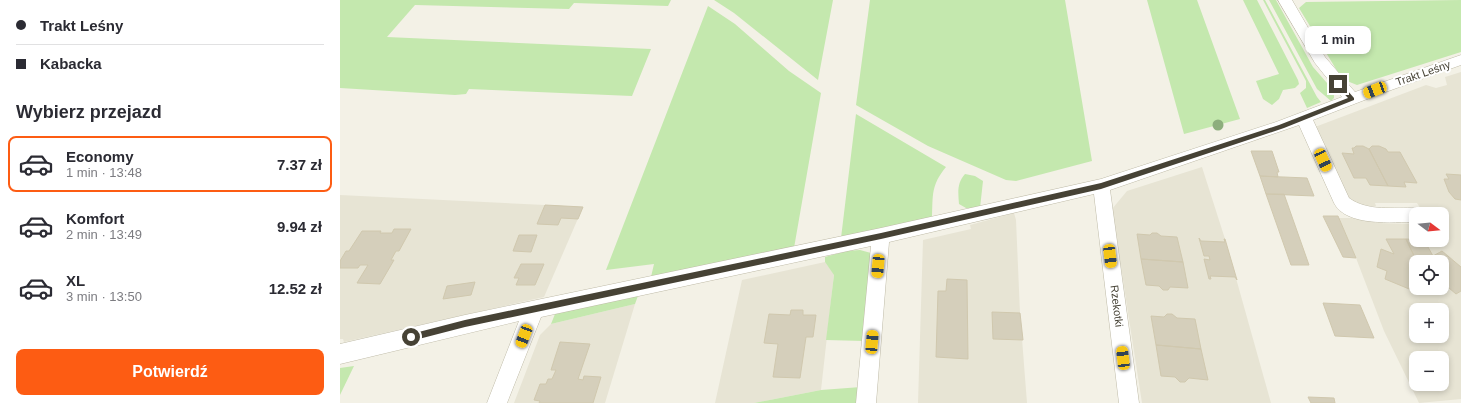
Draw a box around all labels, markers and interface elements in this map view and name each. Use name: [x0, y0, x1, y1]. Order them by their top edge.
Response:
text: Trakt Leśny: [40, 17, 123, 34]
callout: 1 min: [1305, 26, 1371, 54]
text: 1 min: [1321, 32, 1355, 47]
text: Kabacka: [40, 55, 102, 72]
street label: Trakt Leśny: [1394, 58, 1452, 88]
route end: [1329, 75, 1347, 93]
car: [1362, 80, 1388, 100]
text: Wybierz przejazd: [16, 102, 162, 122]
icon: car: [18, 146, 54, 182]
car: [1312, 147, 1334, 173]
text: Economy: [66, 148, 134, 165]
text: 7.37 zł: [277, 156, 322, 173]
text: 1 min · 13:48: [66, 165, 142, 180]
north arrow: [1409, 207, 1449, 247]
map controls: [1409, 207, 1449, 391]
icon: car: [18, 208, 54, 244]
text: Komfort: [66, 210, 124, 227]
text: 9.94 zł: [277, 218, 322, 235]
text: 2 min · 13:49: [66, 227, 142, 242]
car: [1103, 243, 1117, 269]
car: [871, 254, 885, 278]
button: locate: [1409, 255, 1449, 295]
icon: car: [18, 270, 54, 306]
text: XL: [66, 272, 85, 289]
text: 12.52 zł: [269, 280, 322, 297]
street label: Rzekotki: [1108, 284, 1126, 328]
text: 3 min · 13:50: [66, 289, 142, 304]
button: +: [1409, 303, 1449, 343]
car: [514, 323, 534, 349]
route start: [402, 328, 420, 346]
car: [865, 330, 879, 354]
car: [1116, 345, 1130, 371]
button: Potwierdź: [16, 349, 324, 395]
button: −: [1409, 351, 1449, 391]

